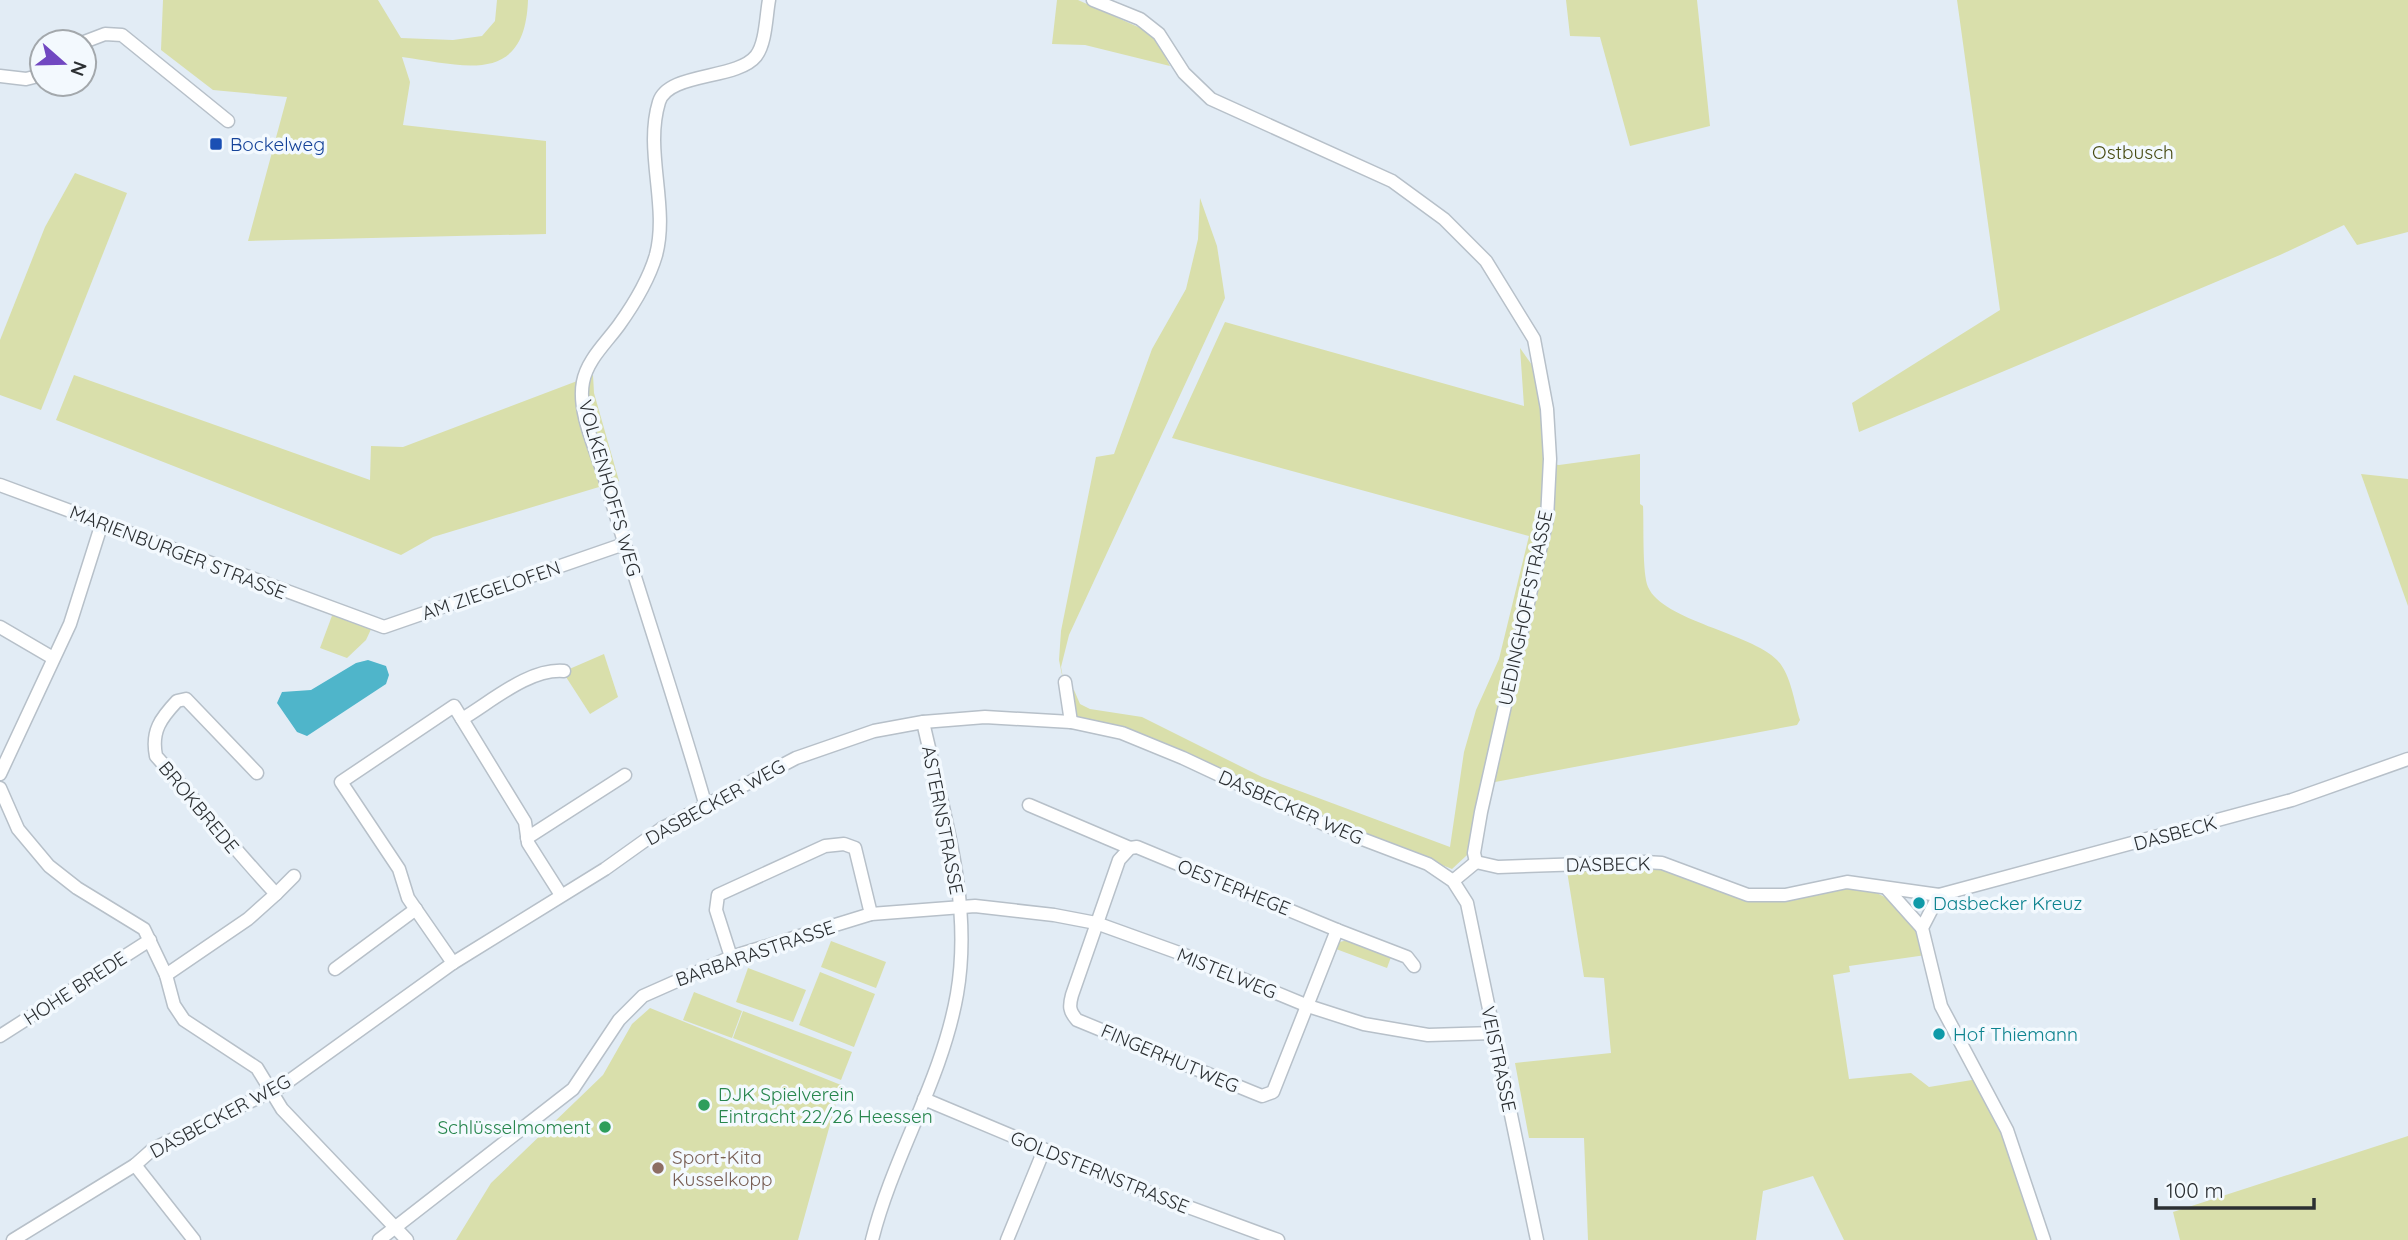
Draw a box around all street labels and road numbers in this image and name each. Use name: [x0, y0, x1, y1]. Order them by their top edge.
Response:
street label: VOLKENHOFFS WEG: [573, 397, 647, 579]
street label: MARIENBURGER STRASSE: [66, 500, 290, 604]
street label: UEDINGHOFFSTRASSE: [1493, 508, 1557, 708]
street label: AM ZIEGELOFEN: [419, 555, 563, 625]
street label: ASTERNSTRASSE: [917, 744, 969, 896]
street label: DASBECKER WEG: [641, 754, 789, 850]
street label: BROKBREDE: [154, 756, 244, 858]
street label: DASBECKER WEG: [1215, 764, 1367, 850]
street label: DASBECK: [2131, 810, 2219, 856]
street label: DASBECK: [1565, 851, 1651, 877]
street label: OESTERHEGE: [1174, 853, 1294, 921]
street label: BARBARASTRASSE: [672, 915, 838, 991]
street label: MISTELWEG: [1174, 942, 1280, 1004]
street label: HOHE BREDE: [19, 946, 131, 1030]
street label: VEISTRASSE: [1476, 1004, 1522, 1114]
street label: FINGERHUTWEG: [1098, 1018, 1242, 1098]
street label: DASBECKER WEG: [145, 1069, 295, 1163]
street label: GOLDSTERNSTRASSE: [1007, 1125, 1193, 1219]

